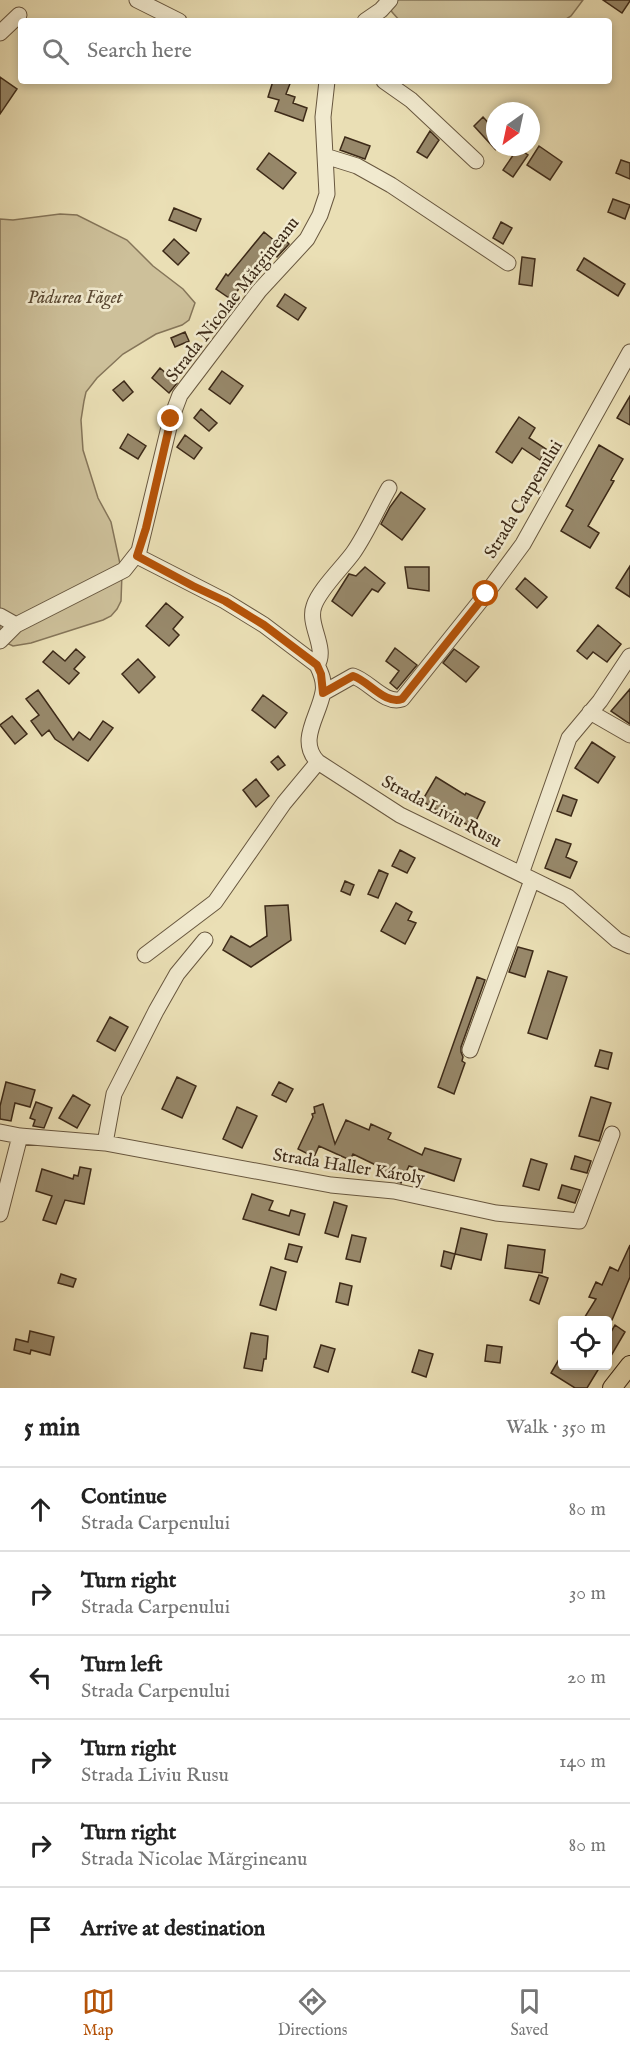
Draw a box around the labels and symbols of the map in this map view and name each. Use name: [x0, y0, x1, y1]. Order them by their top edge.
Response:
north arrow: [486, 102, 540, 156]
street label: Strada Nicolae Mărgineanu: [161, 213, 305, 387]
park label: Pădurea Făget: [28, 287, 124, 310]
route end: [157, 405, 183, 431]
street label: Strada Carpenului: [480, 436, 569, 563]
route start: [472, 580, 498, 606]
street label: Strada Liviu Rusu: [377, 771, 505, 854]
street label: Strada Haller Károly: [271, 1144, 427, 1191]

